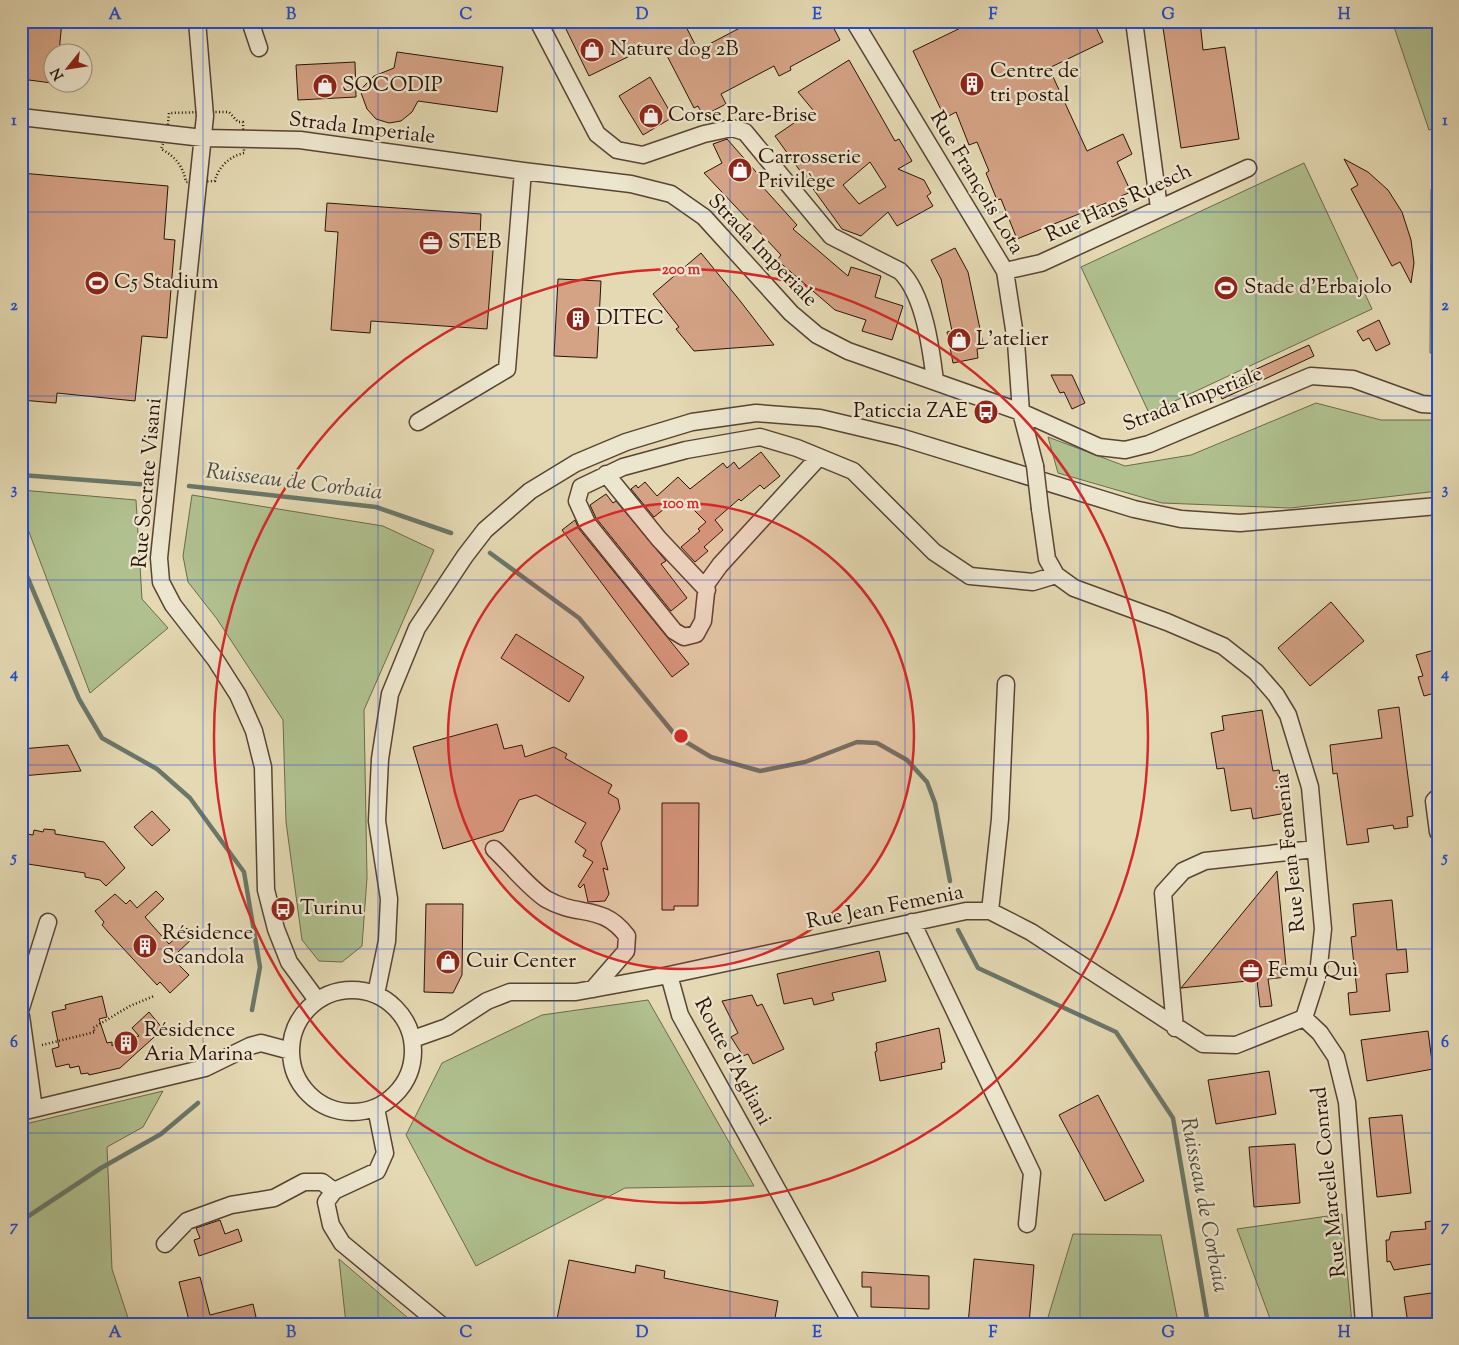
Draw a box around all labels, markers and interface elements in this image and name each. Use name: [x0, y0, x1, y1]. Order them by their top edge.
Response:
text: A: [109, 4, 122, 27]
text: B: [286, 4, 296, 27]
text: C: [460, 4, 473, 27]
text: D: [636, 4, 649, 27]
text: E: [812, 4, 822, 27]
text: F: [989, 4, 998, 27]
text: G: [1161, 4, 1175, 27]
text: H: [1338, 4, 1351, 27]
place label: Nature dog 2B: [610, 35, 738, 65]
shop icon: Nature dog 2B: [579, 37, 605, 63]
north arrow: [42, 42, 92, 92]
place label: Centre de tri postal: [990, 57, 1079, 111]
text: N: [47, 64, 70, 83]
place label: SOCODIP: [342, 71, 443, 101]
building icon: Centre de tri postal: [959, 71, 985, 97]
shop icon: SOCODIP: [312, 73, 338, 99]
place label: Corse Pare-Brise: [668, 101, 817, 131]
shop icon: Corse Pare-Brise: [638, 103, 664, 129]
street label: Strada Imperiale: [287, 105, 437, 153]
street label: Rue François Lota: [921, 106, 1031, 261]
text: 1: [11, 110, 17, 133]
text: 1: [1442, 110, 1448, 133]
place label: Carrosserie Privilège: [758, 143, 861, 197]
shop icon: Carrosserie Privilège: [727, 157, 753, 183]
street label: Rue Hans Ruesch: [1041, 157, 1197, 251]
street label: Strada Imperiale: [700, 188, 824, 314]
place label: STEB: [448, 228, 501, 258]
office icon: STEB: [418, 230, 444, 256]
text: 200 m: [662, 260, 701, 281]
place label: C5 Stadium: [114, 268, 219, 298]
sports icon: C5 Stadium: [84, 270, 110, 296]
place label: Stade d'Erbajolo: [1244, 273, 1392, 303]
sports icon: Stade d'Erbajolo: [1213, 275, 1239, 301]
text: 2: [10, 295, 18, 318]
text: 2: [1441, 295, 1449, 318]
place label: DITEC: [596, 304, 664, 334]
building icon: DITEC: [565, 306, 591, 332]
place label: L'atelier: [976, 325, 1049, 355]
shop icon: L'atelier: [946, 327, 972, 353]
street label: Strada Imperiale: [1119, 360, 1267, 440]
street label: Rue Socrate Visani: [126, 396, 170, 570]
place label: Paticcia ZAE: [853, 397, 968, 427]
bus stop icon: Paticcia ZAE: [973, 399, 999, 425]
water label: Ruisseau de Corbaia: [204, 456, 384, 510]
text: 3: [11, 479, 18, 502]
text: 3: [1442, 479, 1449, 502]
text: 100 m: [663, 494, 700, 515]
text: 4: [9, 663, 18, 686]
text: 4: [1440, 663, 1449, 686]
centre of rings: [672, 727, 690, 745]
street label: Rue Jean Femenia: [1268, 772, 1314, 934]
text: 5: [9, 847, 17, 870]
text: 5: [1440, 847, 1448, 870]
street label: Rue Jean Femenia: [804, 878, 966, 938]
place label: Turinu: [300, 894, 363, 924]
bus stop icon: Turinu: [270, 896, 296, 922]
place label: Résidence Scandola: [162, 919, 253, 973]
building icon: Résidence Scandola: [132, 933, 158, 959]
place label: Cuir Center: [466, 947, 576, 977]
shop icon: Cuir Center: [435, 949, 461, 975]
place label: Femu Quì: [1268, 956, 1359, 986]
office icon: Femu Quì: [1238, 958, 1264, 984]
street label: Route d'Agliani: [686, 993, 778, 1131]
place label: Résidence Aria Marina: [144, 1016, 254, 1070]
building icon: Résidence Aria Marina: [113, 1030, 139, 1056]
text: 6: [10, 1032, 18, 1055]
text: 6: [1441, 1032, 1449, 1055]
street label: Rue Marcelle Conrad: [1305, 1085, 1355, 1279]
water label: Ruisseau de Corbaia: [1170, 1115, 1236, 1295]
text: 7: [10, 1216, 19, 1239]
text: 7: [1441, 1216, 1450, 1239]
text: A: [109, 1322, 122, 1345]
text: B: [286, 1322, 296, 1345]
text: C: [460, 1322, 473, 1345]
text: D: [636, 1322, 649, 1345]
text: E: [812, 1322, 822, 1345]
text: F: [989, 1322, 998, 1345]
text: G: [1161, 1322, 1175, 1345]
text: H: [1338, 1322, 1351, 1345]

